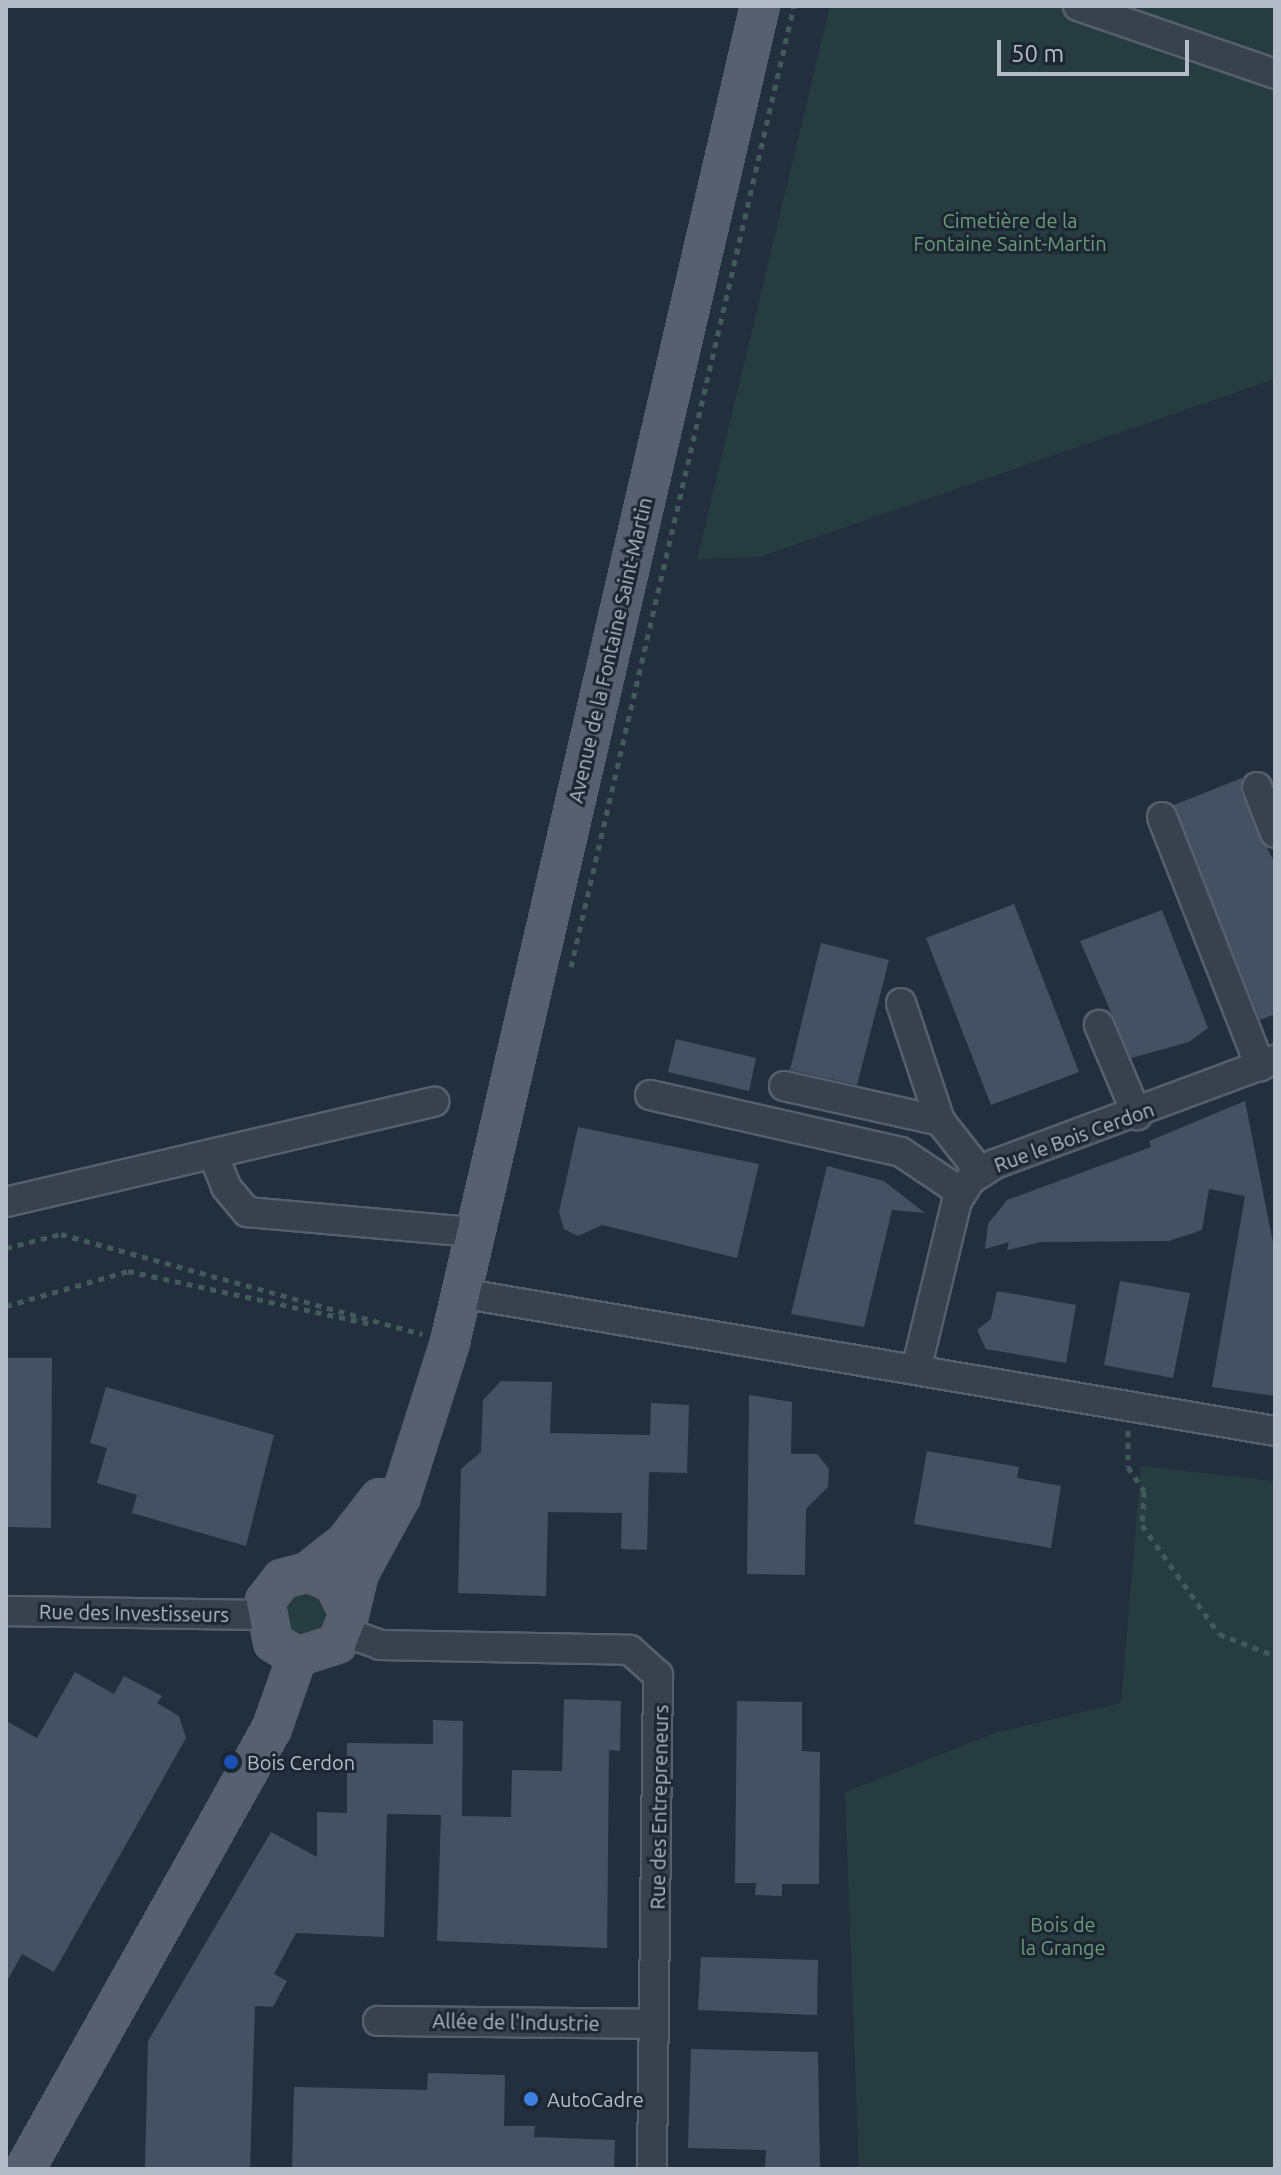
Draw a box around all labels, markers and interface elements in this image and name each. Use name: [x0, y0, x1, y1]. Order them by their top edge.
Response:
scale bar: [1001, 24, 1193, 74]
text: 50 m: [1011, 40, 1064, 67]
park label: Cimetière de la Fontaine Saint-Martin: [913, 208, 1107, 255]
street label: Avenue de la Fontaine Saint-Martin: [563, 495, 657, 805]
street label: Rue le Bois Cerdon: [991, 1097, 1157, 1177]
street label: Rue des Investisseurs: [39, 1599, 229, 1627]
street label: Rue des Entrepreneurs: [645, 1704, 673, 1910]
place label: Bois Cerdon: [247, 1750, 355, 1774]
marker: Bois Cerdon: [222, 1753, 240, 1771]
park label: Bois de la Grange: [1020, 1912, 1106, 1959]
street label: Allée de l'Industrie: [432, 2009, 600, 2035]
place label: AutoCadre: [547, 2087, 644, 2111]
marker: AutoCadre: [522, 2090, 540, 2108]

